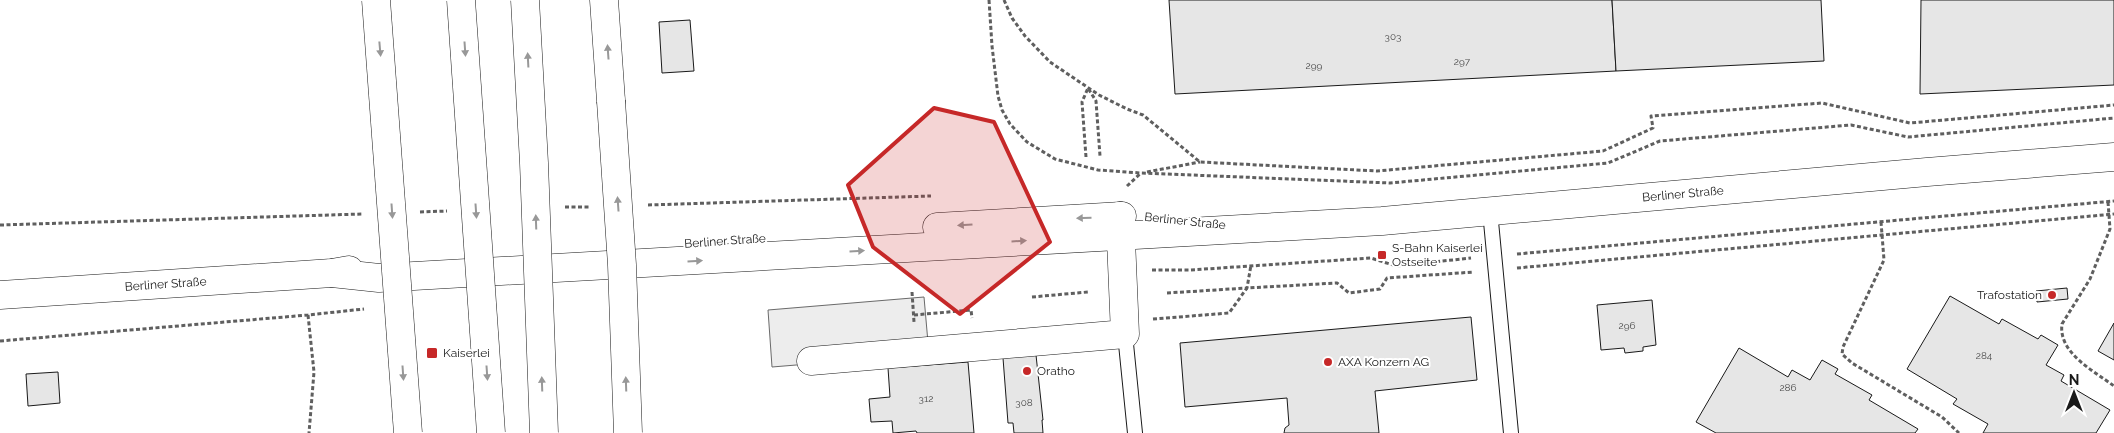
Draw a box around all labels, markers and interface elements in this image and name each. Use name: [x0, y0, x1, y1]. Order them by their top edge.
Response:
house number: 303: [1385, 31, 1401, 42]
one-way arrow: [376, 41, 384, 57]
one-way arrow: [461, 41, 469, 57]
one-way arrow: [603, 44, 611, 60]
one-way arrow: [524, 51, 532, 67]
house number: 297: [1454, 56, 1471, 67]
house number: 299: [1306, 60, 1323, 71]
street label: Berliner Straße: [1642, 183, 1724, 205]
one-way arrow: [614, 196, 622, 212]
one-way arrow: [388, 203, 396, 219]
one-way arrow: [473, 203, 481, 219]
street label: Berliner Straße: [1144, 210, 1226, 232]
one-way arrow: [532, 214, 540, 230]
one-way arrow: [1076, 214, 1092, 222]
one-way arrow: [957, 221, 973, 229]
street label: Berliner Straße: [684, 231, 766, 251]
one-way arrow: [1012, 236, 1028, 244]
place label: S-Bahn Kaiserlei Ostseite: [1392, 241, 1483, 269]
one-way arrow: [849, 246, 865, 254]
marker: S-Bahn Kaiserlei Ostseite: [1376, 249, 1388, 261]
one-way arrow: [687, 256, 703, 264]
street label: Berliner Straße: [124, 274, 207, 294]
place label: Trafostation: [1977, 288, 2042, 302]
marker: Trafostation: [2046, 289, 2058, 301]
house number: 296: [1618, 320, 1636, 331]
marker: Kaiserlei: [425, 346, 439, 360]
place label: Kaiserlei: [443, 346, 490, 360]
house number: 284: [1976, 350, 1993, 361]
place label: AXA Konzern AG: [1338, 355, 1429, 369]
marker: AXA Konzern AG: [1322, 356, 1334, 368]
place label: Oratho: [1037, 364, 1075, 378]
one-way arrow: [400, 365, 408, 381]
one-way arrow: [483, 365, 491, 381]
marker: Oratho: [1021, 365, 1033, 377]
north arrow: [2049, 368, 2099, 418]
text: N: [2069, 372, 2079, 388]
one-way arrow: [538, 376, 546, 392]
one-way arrow: [622, 376, 630, 392]
house number: 286: [1779, 382, 1797, 393]
house number: 312: [919, 393, 933, 404]
house number: 308: [1015, 397, 1033, 408]

